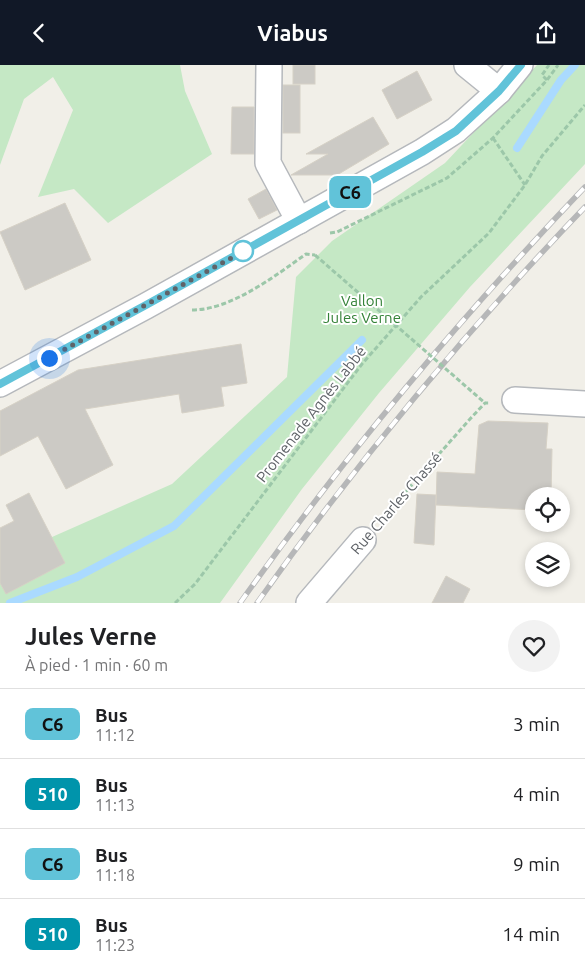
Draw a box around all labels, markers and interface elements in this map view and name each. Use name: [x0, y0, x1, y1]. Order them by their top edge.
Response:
icon: back: [25, 19, 53, 47]
icon: share: [532, 19, 560, 47]
text: Viabus: [257, 20, 328, 45]
line badge: C6: [328, 176, 372, 208]
text: C6: [339, 182, 361, 202]
unlabelled marker: [232, 240, 254, 262]
park label: Vallon Jules Verne: [323, 292, 401, 326]
street label: Promenade Agnès Labbé: [253, 343, 369, 485]
your location: [37, 346, 62, 371]
street label: Rue Charles Chassé: [347, 448, 445, 558]
map controls: [525, 487, 570, 587]
button: locate: [525, 487, 570, 532]
button: layers: [525, 542, 570, 587]
button: heart: [508, 620, 560, 672]
text: Jules Verne: [25, 623, 157, 650]
text: À pied · 1 min · 60 m: [25, 656, 168, 674]
text: Bus: [95, 704, 128, 726]
text: 3 min: [513, 713, 560, 735]
text: C6: [42, 714, 63, 734]
text: 11:12: [95, 726, 135, 744]
text: Bus: [95, 774, 128, 796]
text: 4 min: [513, 783, 560, 805]
text: 510: [37, 784, 68, 804]
text: 11:13: [95, 796, 135, 814]
text: Bus: [95, 844, 128, 866]
text: 9 min: [513, 853, 560, 875]
text: C6: [42, 854, 63, 874]
text: 11:18: [95, 866, 135, 884]
text: Bus: [95, 914, 128, 936]
text: 14 min: [502, 923, 560, 945]
text: 510: [37, 924, 68, 944]
text: 11:23: [95, 936, 135, 954]

